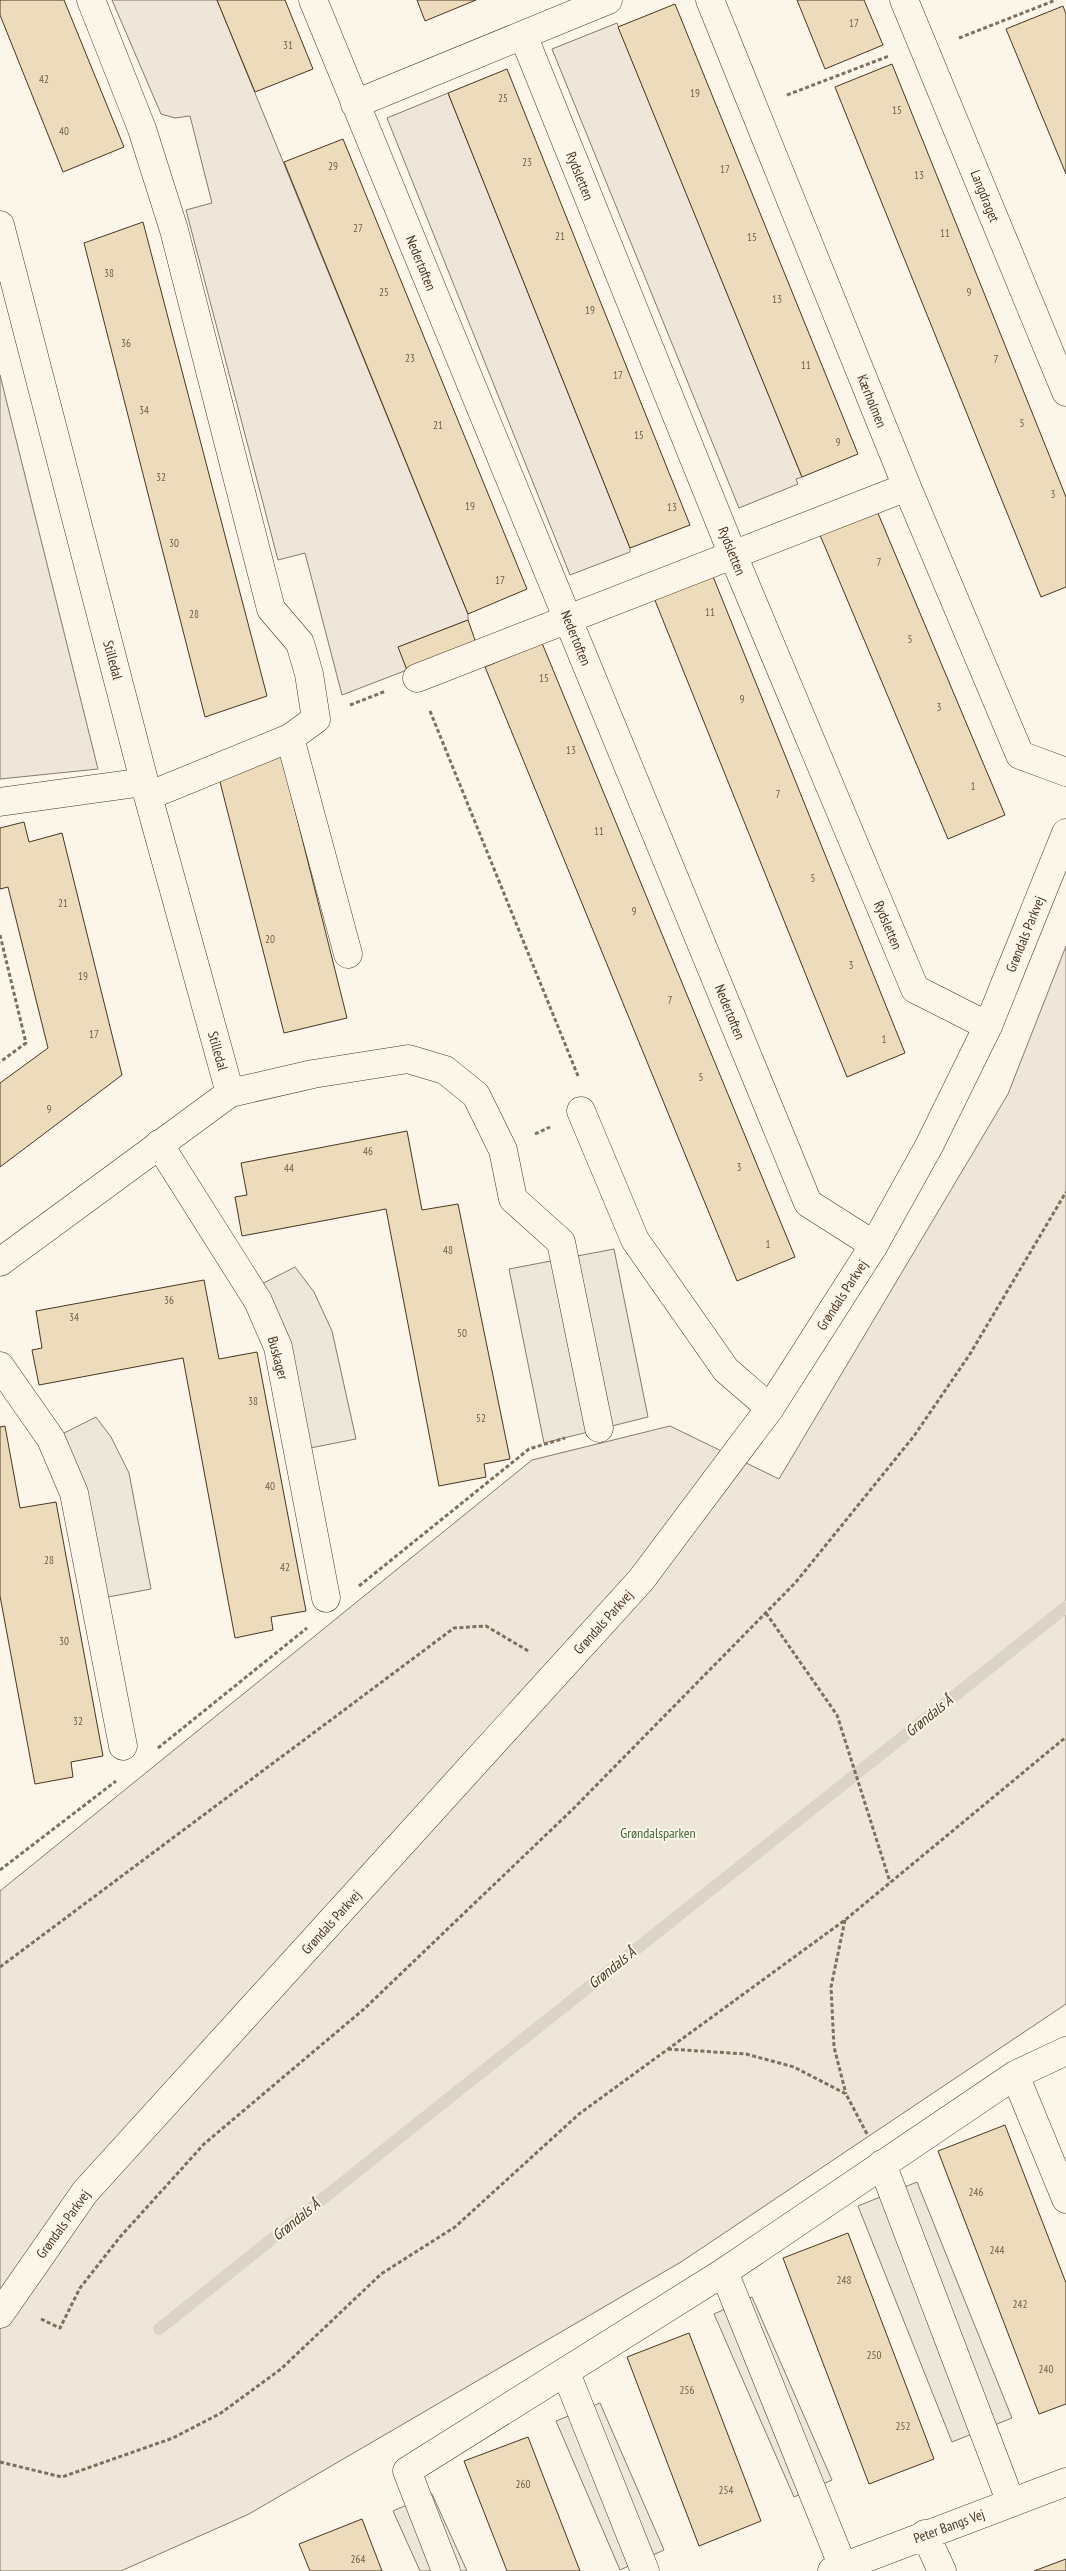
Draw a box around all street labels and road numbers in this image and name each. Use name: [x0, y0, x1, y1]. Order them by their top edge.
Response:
street label: Rydsletten: [562, 149, 598, 203]
street label: Langdraget: [966, 167, 1004, 225]
street label: Nedertoften: [402, 233, 440, 293]
street label: Kærholmen: [853, 372, 891, 430]
street label: Rydsletten: [714, 524, 750, 578]
street label: Nedertoften: [557, 608, 595, 668]
street label: Stilledal: [99, 638, 127, 682]
street label: Grøndals Parkvej: [1002, 893, 1048, 975]
street label: Rydsletten: [870, 898, 906, 952]
street label: Nedertoften: [711, 982, 749, 1042]
street label: Stilledal: [204, 1029, 232, 1073]
street label: Grøndals Parkvej: [812, 1256, 872, 1334]
street label: Buskager: [264, 1334, 292, 1382]
street label: Grøndals Parkvej: [569, 1586, 637, 1658]
street label: Grøndals Parkvej: [297, 1886, 365, 1958]
street label: Grøndals Parkvej: [32, 2186, 94, 2262]
street label: Peter Bangs Vej: [911, 2505, 987, 2547]

